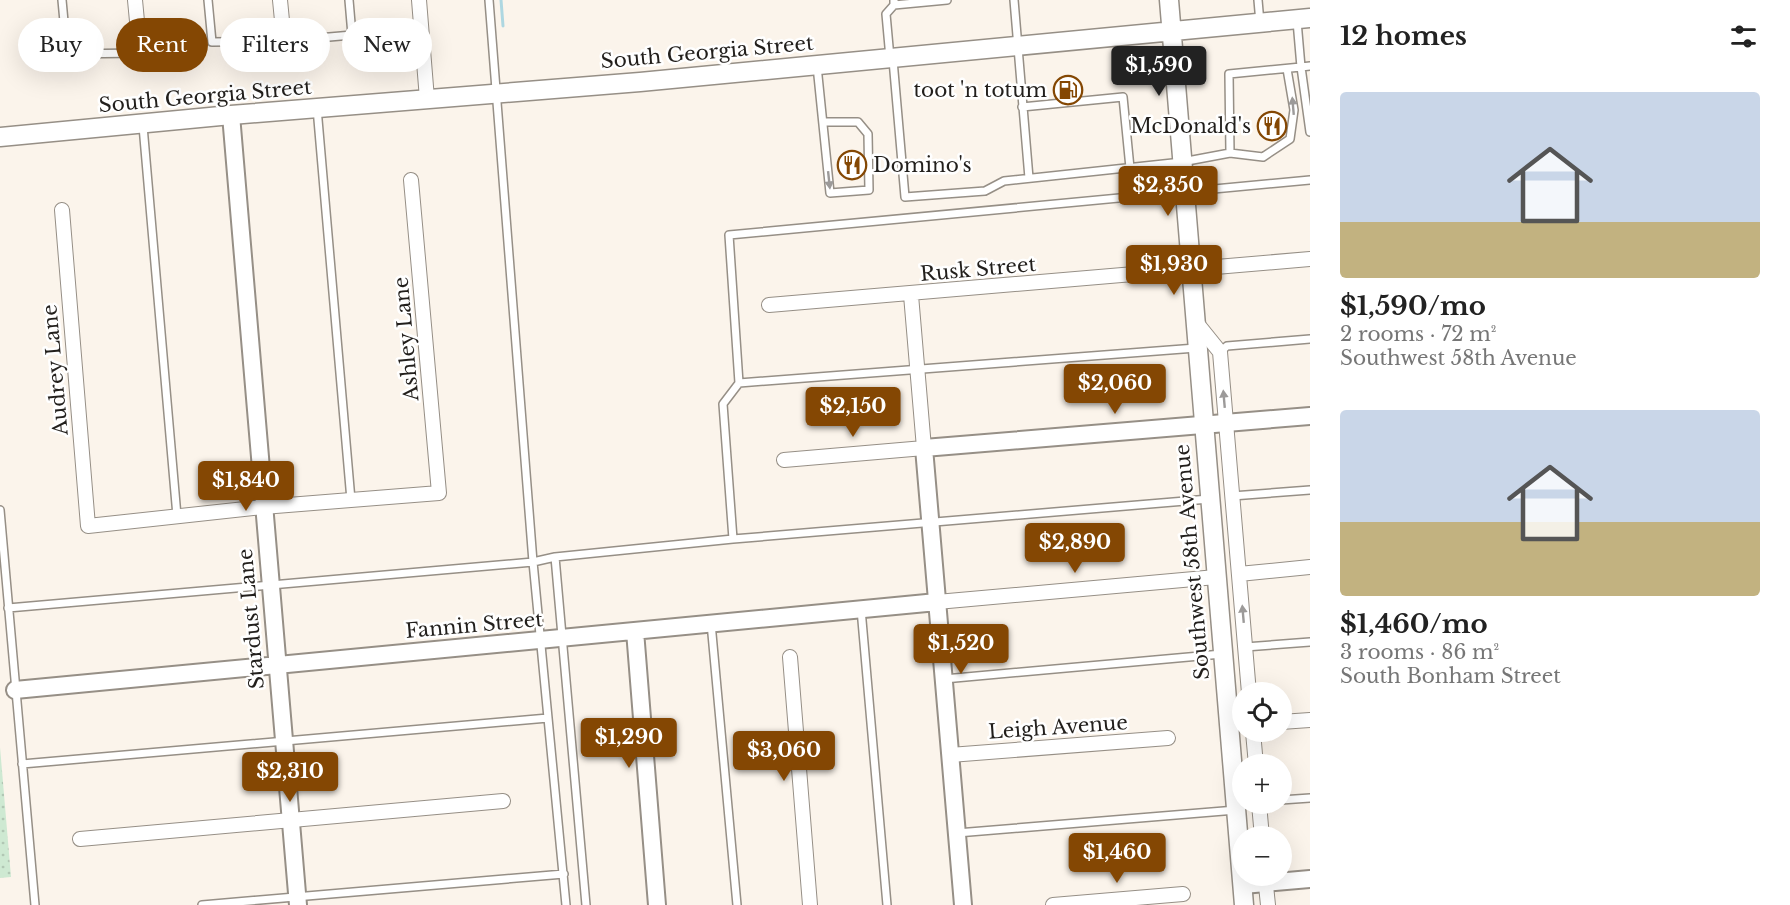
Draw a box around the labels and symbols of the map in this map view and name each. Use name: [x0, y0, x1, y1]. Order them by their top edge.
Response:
street label: South Georgia Street: [600, 31, 815, 73]
pin: $1,590: [1110, 46, 1208, 97]
fuel station icon: toot 'n totum: [1052, 74, 1084, 106]
street label: South Georgia Street: [98, 75, 313, 117]
place label: toot 'n totum: [914, 78, 1048, 102]
one-way arrow: [1288, 96, 1297, 115]
restaurant icon: McDonald's: [1256, 110, 1288, 142]
place label: McDonald's: [1130, 114, 1251, 138]
restaurant icon: Domino's: [836, 149, 868, 181]
place label: Domino's: [873, 153, 972, 177]
pin: $2,350: [1119, 166, 1217, 217]
one-way arrow: [824, 170, 834, 189]
pin: $1,930: [1125, 245, 1223, 296]
street label: Rusk Street: [919, 252, 1037, 286]
street label: Ashley Lane: [389, 276, 423, 403]
street label: Audrey Lane: [37, 304, 73, 437]
pin: $2,060: [1066, 364, 1164, 415]
pin: $2,150: [804, 387, 902, 438]
one-way arrow: [1219, 389, 1228, 408]
street label: Southwest 58th Avenue: [1170, 443, 1214, 681]
pin: $1,840: [197, 461, 295, 512]
pin: $2,890: [1026, 523, 1124, 574]
street label: Stardust Lane: [233, 548, 269, 690]
one-way arrow: [1238, 604, 1247, 623]
street label: Fannin Street: [404, 607, 544, 643]
pin: $1,520: [912, 624, 1010, 675]
street label: Leigh Avenue: [987, 710, 1129, 744]
pin: $1,290: [580, 718, 678, 769]
pin: $3,060: [735, 731, 833, 782]
pin: $2,310: [241, 752, 339, 803]
pin: $1,460: [1068, 833, 1166, 884]

